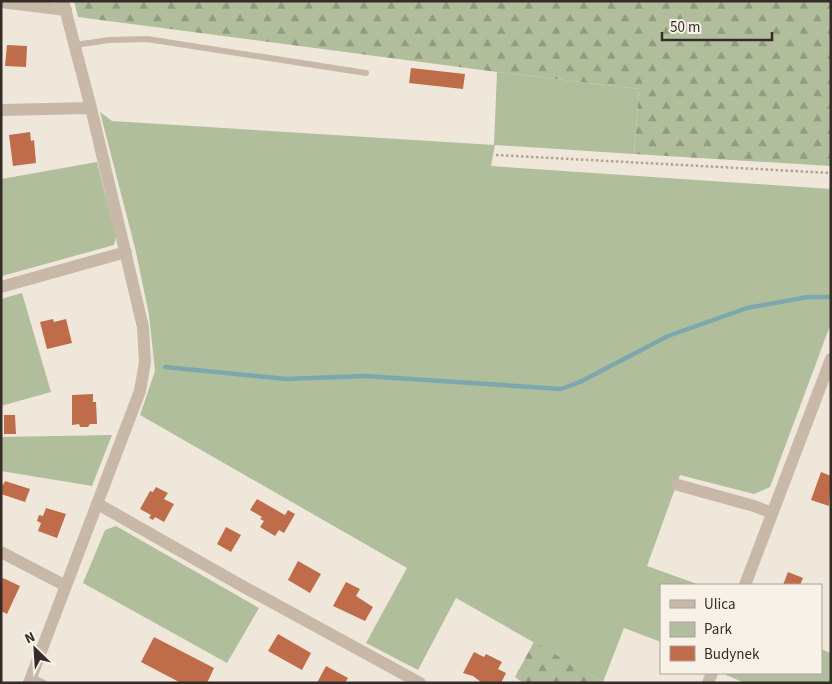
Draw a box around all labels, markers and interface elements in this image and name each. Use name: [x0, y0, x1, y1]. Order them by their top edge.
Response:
scale bar: [662, 10, 772, 42]
text: 50 m: [670, 17, 700, 38]
legend: [660, 584, 822, 674]
text: Ulica: [704, 594, 735, 615]
text: Park: [704, 619, 733, 640]
north arrow: [10, 624, 60, 674]
text: N: [21, 627, 38, 649]
text: Budynek: [704, 644, 760, 665]

